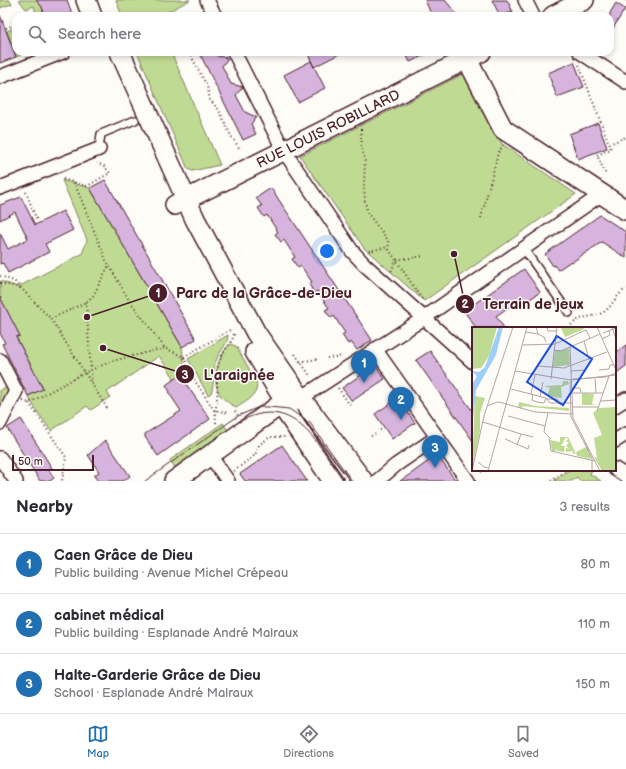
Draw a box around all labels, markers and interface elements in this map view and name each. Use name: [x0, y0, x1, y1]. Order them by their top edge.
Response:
search box: [12, 12, 614, 56]
icon: search: [26, 23, 48, 45]
text: Search here: [58, 25, 141, 44]
street label: RUE LOUIS ROBILLARD: [254, 86, 402, 171]
your location: [317, 241, 337, 261]
callout: Parc de la Grâce-de-Dieu: [148, 280, 360, 307]
text: Parc de la Grâce-de-Dieu: [176, 284, 352, 303]
text: 1: [155, 286, 161, 301]
callout: Terrain de jeux: [455, 290, 592, 317]
text: Terrain de jeux: [483, 295, 584, 314]
text: 2: [461, 297, 469, 312]
inset map: [472, 327, 616, 471]
pin: 1: [351, 350, 377, 383]
callout: L'araignée: [175, 361, 282, 388]
text: L'araignée: [203, 366, 275, 385]
text: 3: [181, 368, 189, 383]
pin: 2: [388, 387, 414, 420]
pin: 3: [422, 435, 448, 468]
scale bar: [12, 453, 94, 472]
text: 50 m: [18, 455, 43, 468]
text: Nearby: [16, 497, 73, 517]
text: 3 results: [559, 499, 610, 515]
text: Caen Grâce de Dieu: [54, 546, 193, 565]
text: 1: [26, 556, 32, 572]
text: 80 m: [581, 556, 610, 572]
text: Public building · Avenue Michel Crépeau: [54, 565, 288, 581]
text: cabinet médical: [54, 606, 164, 625]
text: 2: [25, 616, 33, 632]
text: 110 m: [578, 616, 610, 632]
text: Public building · Esplanade André Malraux: [54, 625, 298, 641]
text: Halte-Garderie Grâce de Dieu: [54, 666, 261, 685]
text: 3: [25, 676, 33, 692]
text: 150 m: [576, 676, 610, 692]
text: School · Esplanade André Malraux: [54, 685, 253, 701]
tab: Map: [87, 723, 109, 760]
tab: Directions: [283, 723, 334, 760]
tab: Saved: [508, 723, 539, 760]

